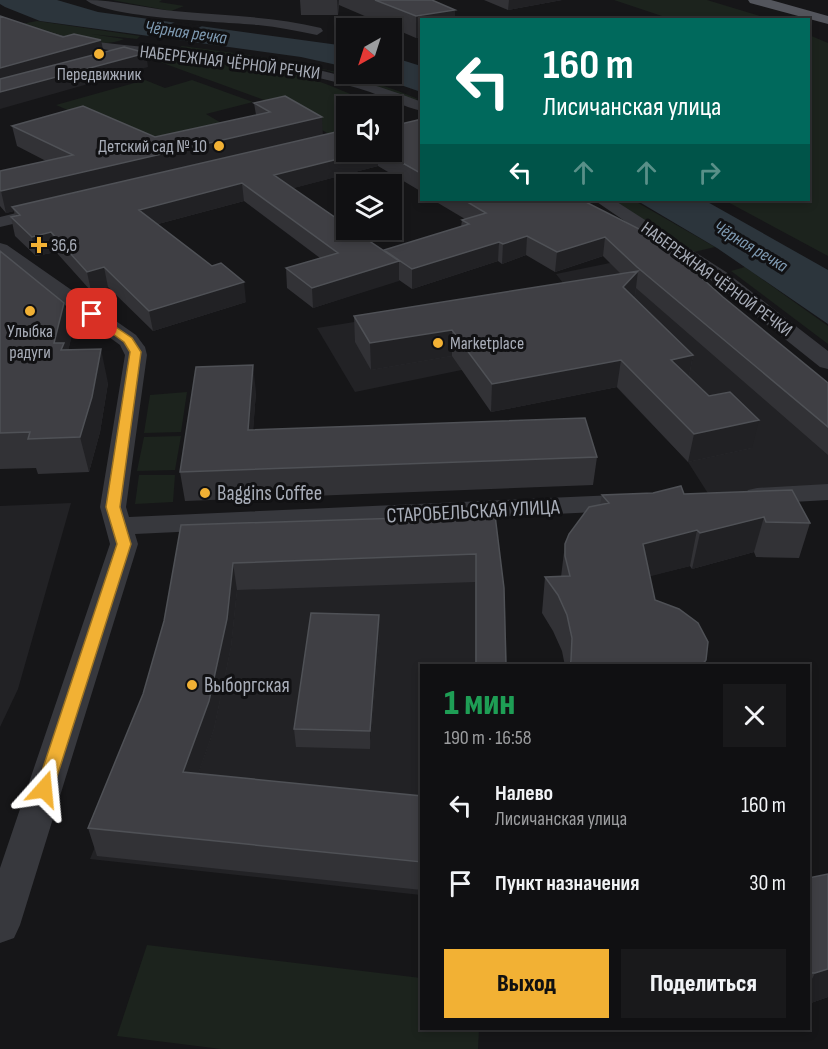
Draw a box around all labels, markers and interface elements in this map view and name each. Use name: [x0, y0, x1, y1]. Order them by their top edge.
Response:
water label: Чёрная речка: [144, 16, 229, 49]
north arrow: [336, 18, 402, 84]
map controls: [336, 18, 402, 240]
text: 160 m: [543, 40, 634, 91]
street label: НАБЕРЕЖНАЯ ЧЁРНОЙ РЕЧКИ: [139, 41, 321, 84]
icon: left: [444, 42, 522, 120]
marker: Передвижник: [92, 47, 106, 61]
place label: Передвижник: [57, 64, 141, 85]
text: Лисичанская улица: [543, 91, 721, 123]
button: sound: [336, 96, 402, 162]
place label: Детский сад № 10: [98, 136, 207, 157]
marker: Детский сад № 10: [212, 139, 226, 153]
icon: left: [504, 156, 537, 189]
icon: ahead: [567, 156, 600, 189]
icon: ahead: [630, 156, 663, 189]
icon: right: [693, 156, 726, 189]
button: layers: [336, 174, 402, 240]
water label: Чёрная речка: [710, 216, 792, 277]
street label: НАБЕРЕЖНАЯ ЧЁРНОЙ РЕЧКИ: [637, 218, 796, 341]
place label: 36,6: [51, 235, 77, 256]
marker: 36,6: [32, 238, 46, 252]
pin: [66, 288, 117, 339]
icon: arrive: [75, 297, 108, 330]
marker: Улыбка радуги: [23, 304, 37, 318]
place label: Улыбка радуги: [7, 321, 53, 363]
place label: Marketplace: [450, 333, 524, 354]
marker: Marketplace: [431, 336, 445, 350]
place label: Baggins Coffee: [217, 481, 322, 506]
marker: Baggins Coffee: [198, 486, 212, 500]
street label: СТАРОБЕЛЬСКАЯ УЛИЦА: [386, 494, 561, 529]
place label: Выборгская: [204, 673, 290, 698]
marker: Выборгская: [185, 678, 199, 692]
text: 1 мин: [444, 682, 515, 725]
button: close: [723, 684, 786, 747]
text: 190 m · 16:58: [444, 726, 531, 750]
position arrow: [12, 757, 76, 821]
text: Налево: [495, 780, 553, 807]
icon: left: [444, 789, 477, 822]
text: 160 m: [741, 792, 786, 819]
text: Лисичанская улица: [495, 807, 627, 831]
icon: arrive: [444, 867, 477, 900]
text: Пункт назначения: [495, 870, 639, 897]
text: 30 m: [749, 870, 786, 897]
button: Выход: [444, 949, 609, 1018]
button: Поделиться: [621, 949, 786, 1018]

